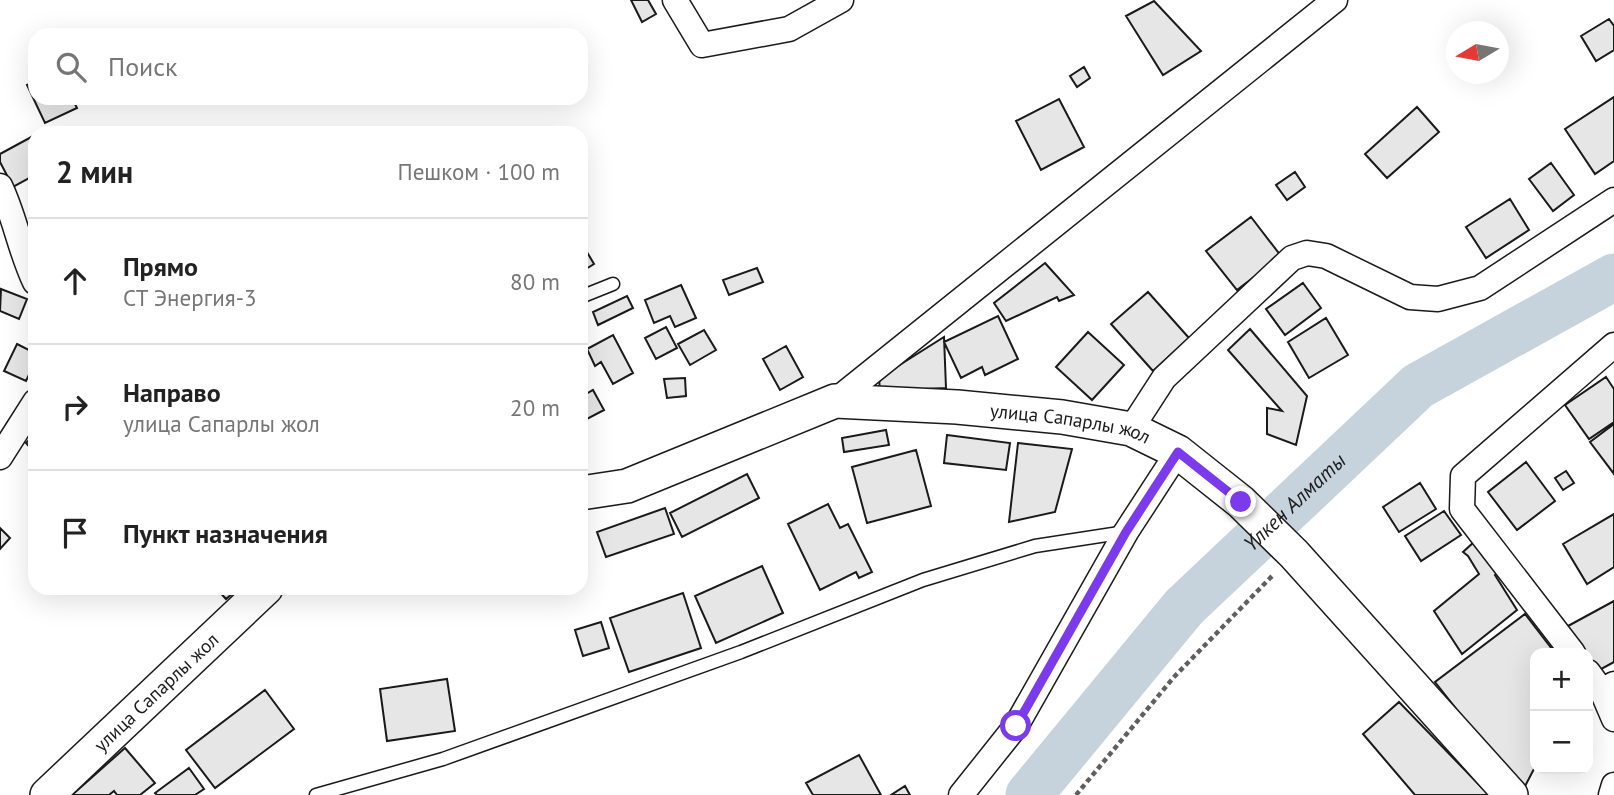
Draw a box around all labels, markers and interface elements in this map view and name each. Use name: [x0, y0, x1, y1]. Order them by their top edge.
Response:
north arrow: [1446, 21, 1509, 84]
search box: [28, 28, 588, 105]
icon: search: [52, 48, 90, 86]
text: Поиск: [108, 50, 177, 83]
text: 2 мин: [56, 152, 133, 191]
text: Пешком · 100 m: [397, 157, 560, 186]
text: Прямо: [123, 250, 198, 283]
icon: ahead: [56, 262, 94, 300]
text: 80 m: [510, 267, 560, 296]
text: СТ Энергия-3: [123, 283, 256, 312]
text: Направо: [123, 376, 221, 409]
icon: right: [56, 388, 94, 426]
text: 20 m: [510, 393, 560, 422]
street label: улица Сапарлы жол: [989, 398, 1155, 449]
text: улица Сапарлы жол: [123, 409, 320, 438]
water label: Үлкен Алматы: [1238, 447, 1352, 557]
route end: [1225, 486, 1256, 517]
icon: arrive: [56, 514, 94, 552]
text: Пункт назначения: [123, 517, 328, 550]
street label: улица Сапарлы жол: [89, 627, 223, 757]
map controls: [1530, 648, 1593, 774]
button: +: [1530, 648, 1593, 711]
route start: [1000, 710, 1031, 741]
button: −: [1530, 711, 1593, 774]

